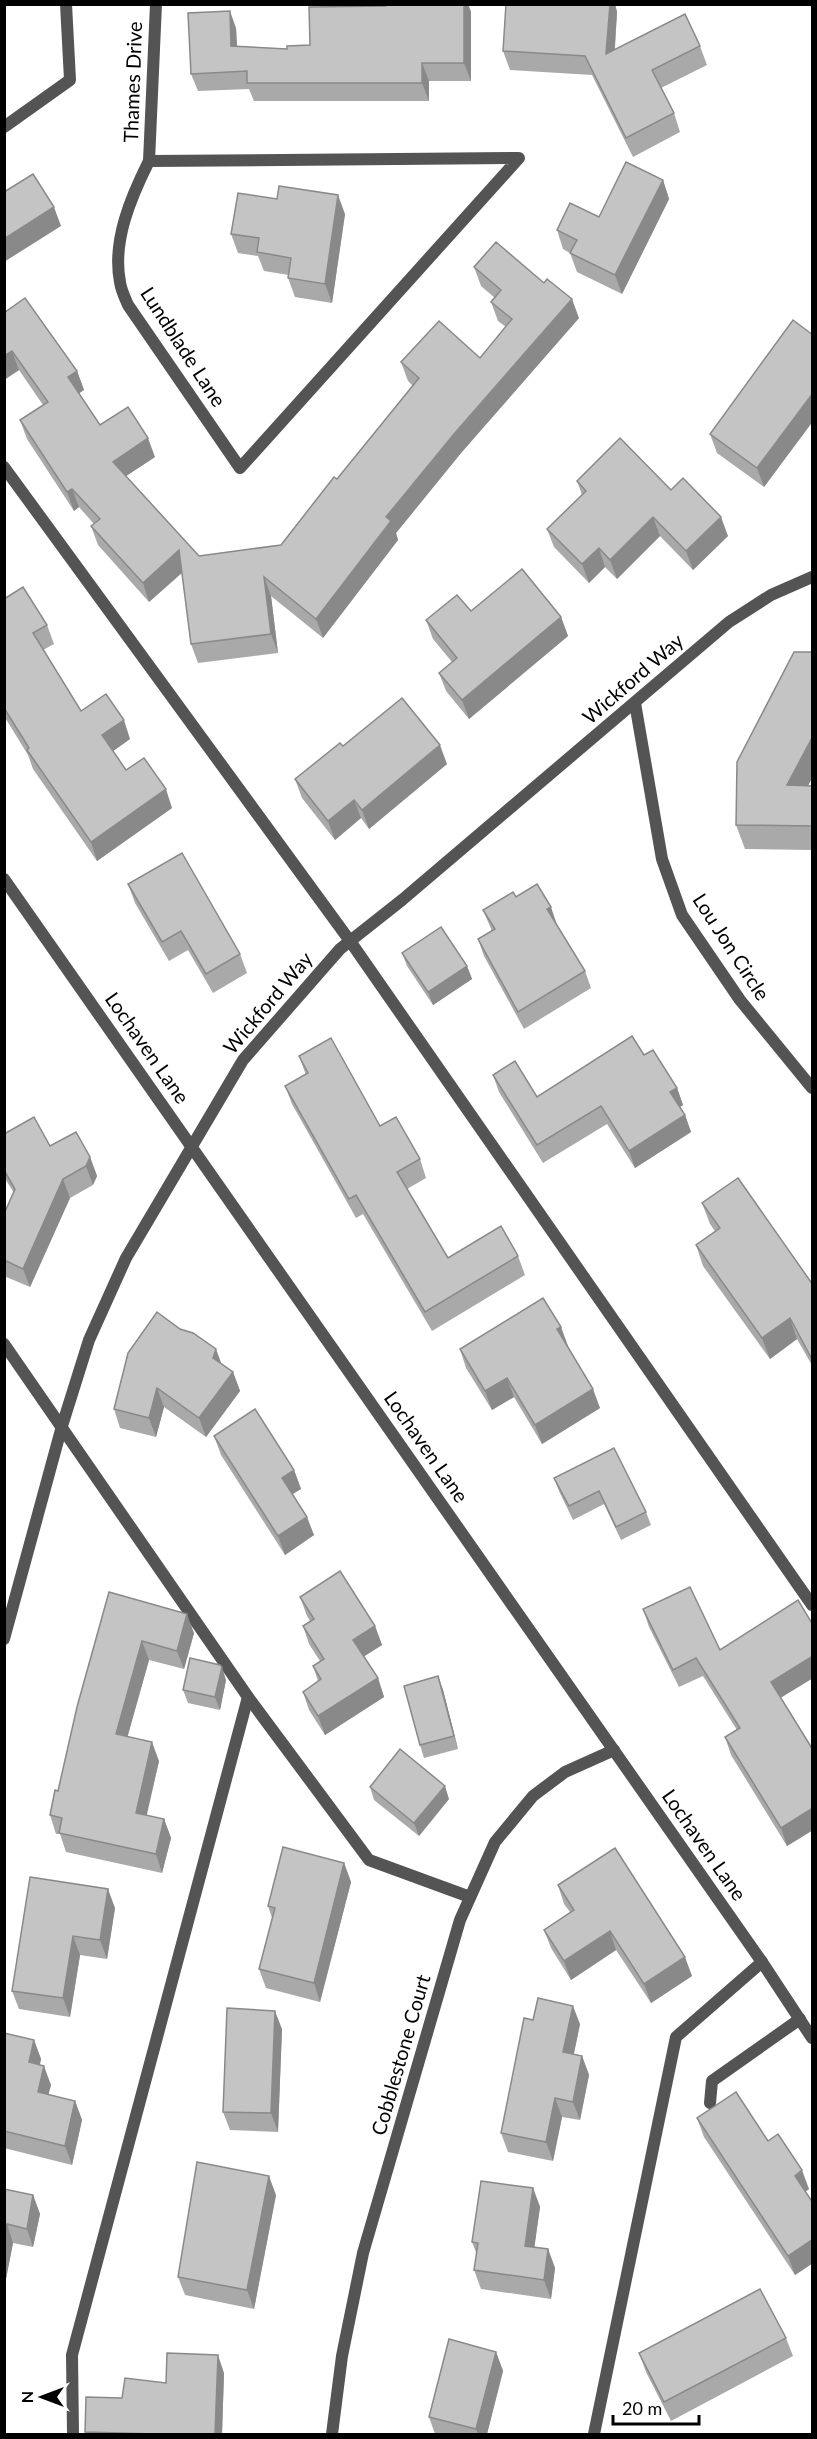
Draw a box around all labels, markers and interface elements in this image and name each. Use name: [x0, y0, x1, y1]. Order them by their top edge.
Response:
street label: Thames Drive: [118, 21, 146, 143]
street label: Lundblade Lane: [136, 282, 231, 411]
street label: Wickford Way: [577, 628, 688, 729]
street label: Lou Jon Circle: [689, 889, 775, 1004]
street label: Wickford Way: [218, 946, 317, 1058]
street label: Lochaven Lane: [101, 987, 195, 1108]
street label: Lochaven Lane: [380, 1386, 474, 1507]
street label: Lochaven Lane: [658, 1784, 752, 1905]
street label: Cobblestone Court: [366, 1972, 434, 2138]
north arrow: [12, 2367, 72, 2427]
scale bar: [613, 2388, 698, 2426]
text: N: [17, 2391, 36, 2403]
text: 20 m: [622, 2397, 662, 2419]

